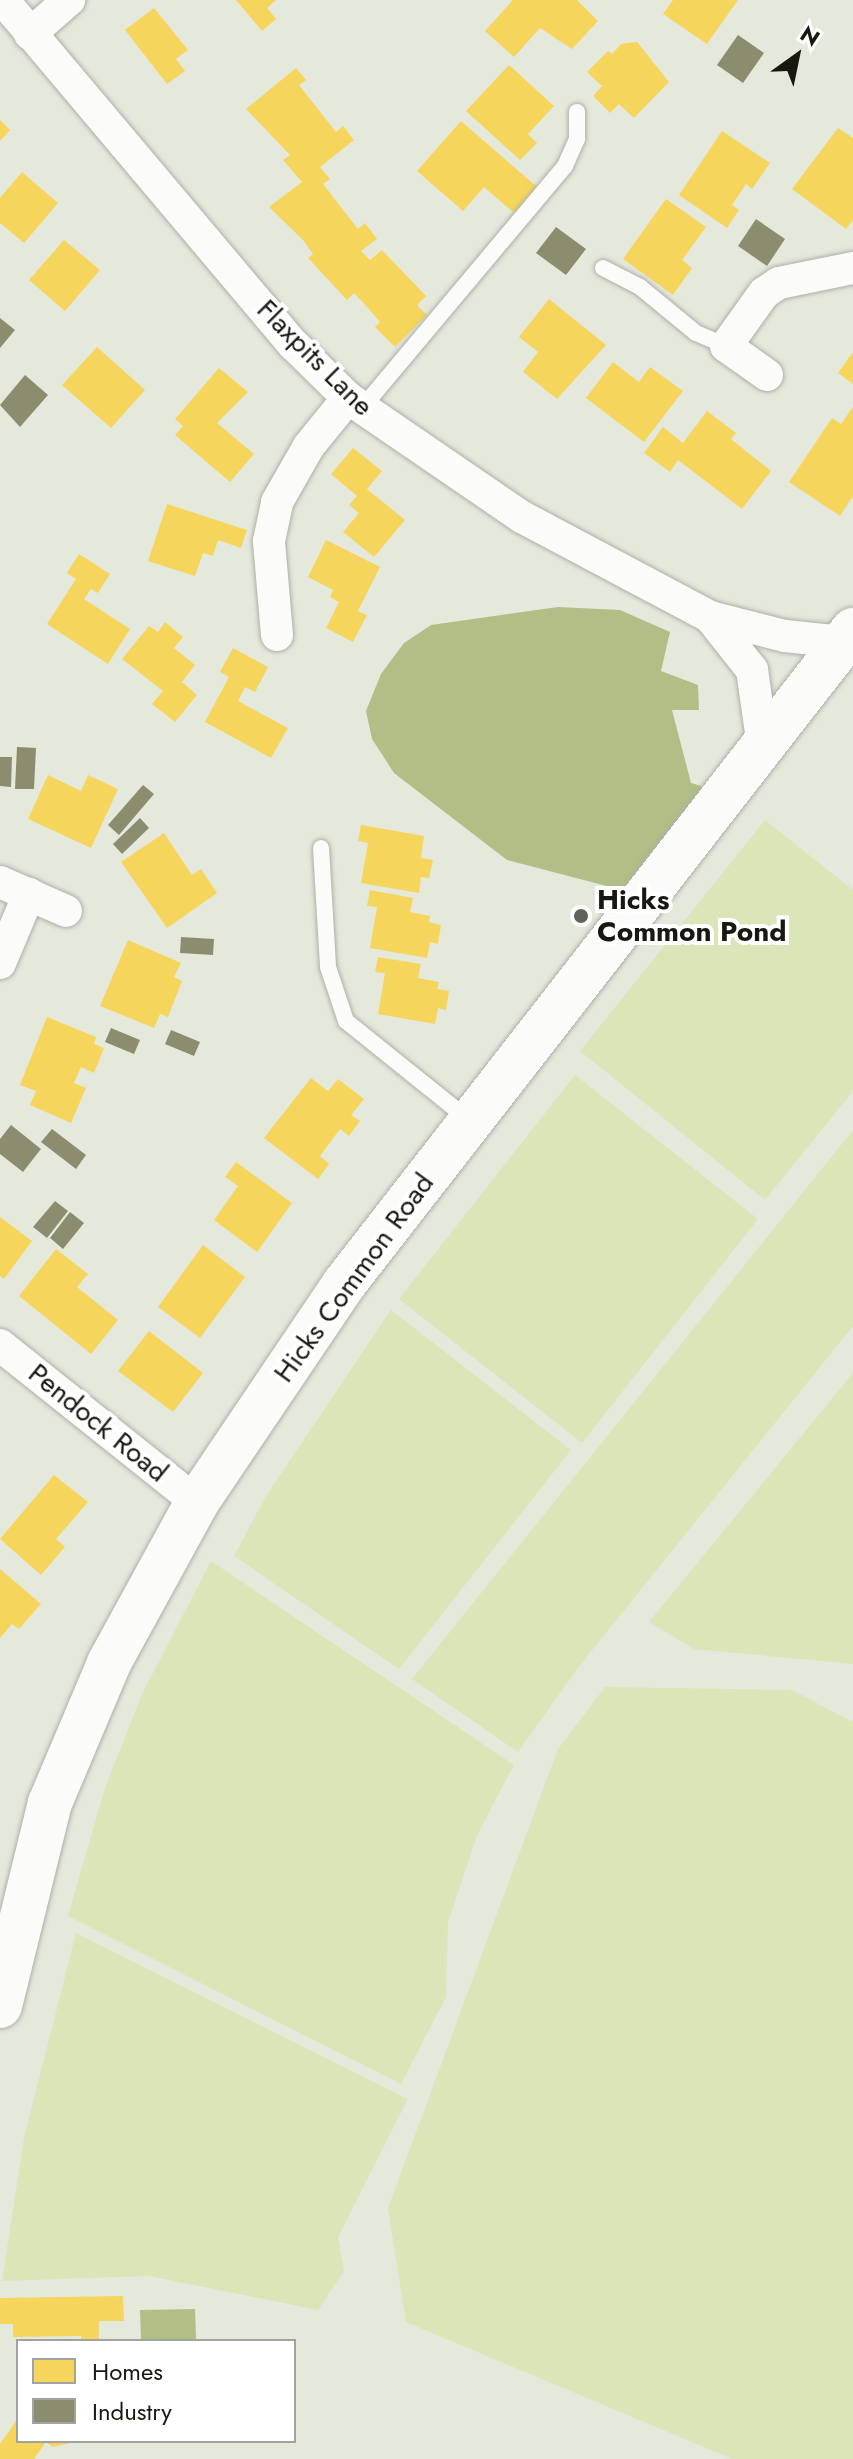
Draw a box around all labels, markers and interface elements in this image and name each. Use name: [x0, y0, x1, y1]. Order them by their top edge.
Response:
north arrow: [757, 16, 837, 96]
text: N: [794, 18, 826, 54]
street label: Flaxpits Lane: [250, 293, 380, 423]
place label: Hicks Common Pond: [597, 883, 787, 949]
marker: Hicks Common Pond: [572, 907, 590, 925]
street label: Hicks Common Road: [267, 1167, 441, 1389]
street label: Pendock Road: [22, 1357, 174, 1489]
legend: [16, 2339, 296, 2443]
text: Homes: [92, 2354, 163, 2389]
text: Industry: [92, 2394, 172, 2429]

